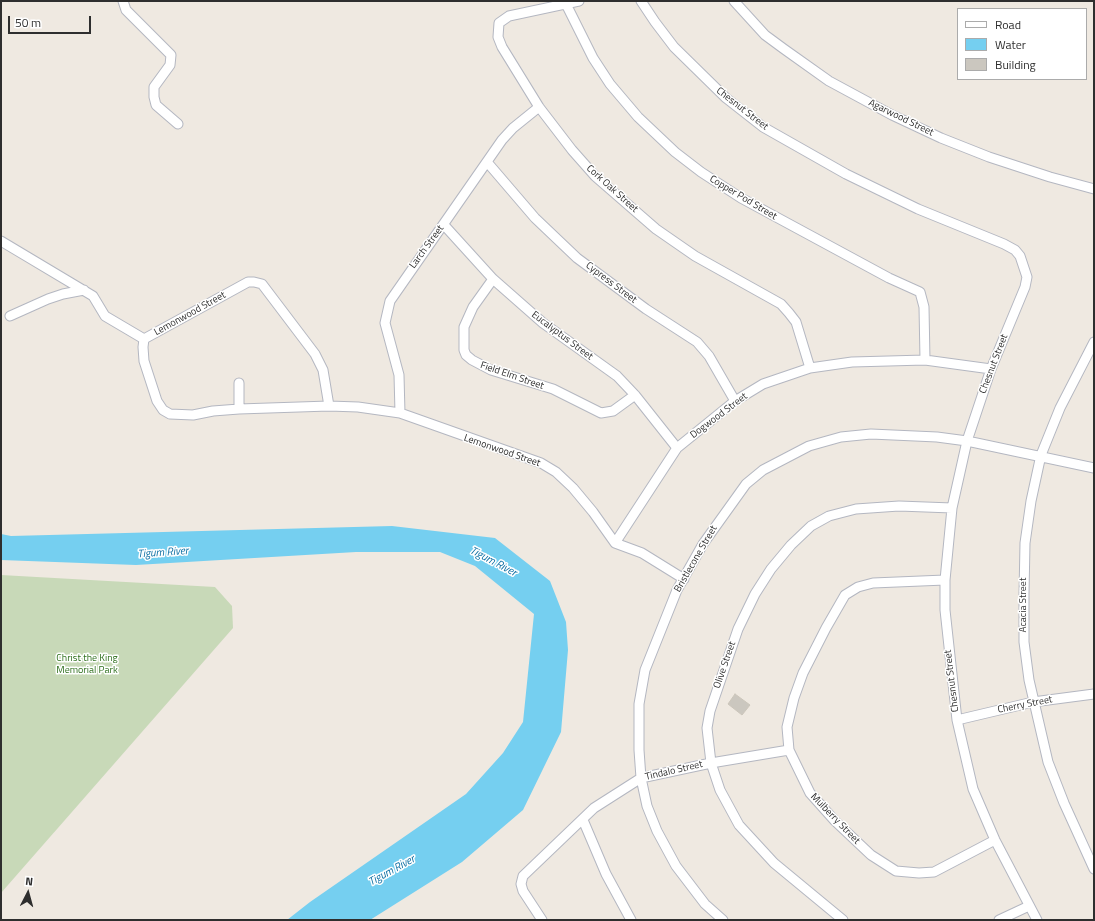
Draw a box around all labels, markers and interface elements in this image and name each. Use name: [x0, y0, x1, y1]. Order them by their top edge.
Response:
scale bar: [10, 8, 93, 34]
legend: [957, 8, 1087, 80]
text: 50 m: [15, 13, 41, 32]
text: Road: [995, 15, 1021, 34]
text: Water: [995, 35, 1026, 54]
text: Building: [995, 55, 1036, 74]
street label: Chesnut Street: [714, 85, 770, 133]
street label: Agarwood Street: [867, 97, 935, 139]
street label: Cork Oak Street: [584, 163, 640, 215]
street label: Copper Pod Street: [707, 173, 779, 223]
street label: Larch Street: [407, 223, 447, 271]
street label: Cypress Street: [583, 260, 639, 306]
street label: Lemonwood Street: [152, 289, 228, 339]
street label: Eucalyptus Street: [529, 309, 595, 363]
street label: Chesnut Street: [977, 333, 1011, 395]
street label: Field Elm Street: [479, 360, 545, 392]
street label: Dogwood Street: [688, 391, 750, 441]
street label: Lemonwood Street: [462, 432, 542, 470]
street label: Bristlecone Street: [672, 523, 720, 595]
water label: Tigum River: [467, 544, 519, 580]
water label: Tigum River: [137, 545, 189, 561]
street label: Acacia Street: [1018, 578, 1030, 632]
street label: Olive Street: [711, 640, 739, 690]
street label: Chesnut Street: [942, 649, 962, 713]
park label: Christ the King Memorial Park: [56, 653, 118, 676]
street label: Cherry Street: [997, 694, 1053, 716]
street label: Tindalo Street: [644, 759, 704, 783]
street label: Mulberry Street: [808, 791, 862, 847]
water label: Tigum River: [367, 853, 417, 889]
north arrow: [8, 873, 48, 913]
text: N: [25, 873, 34, 889]

